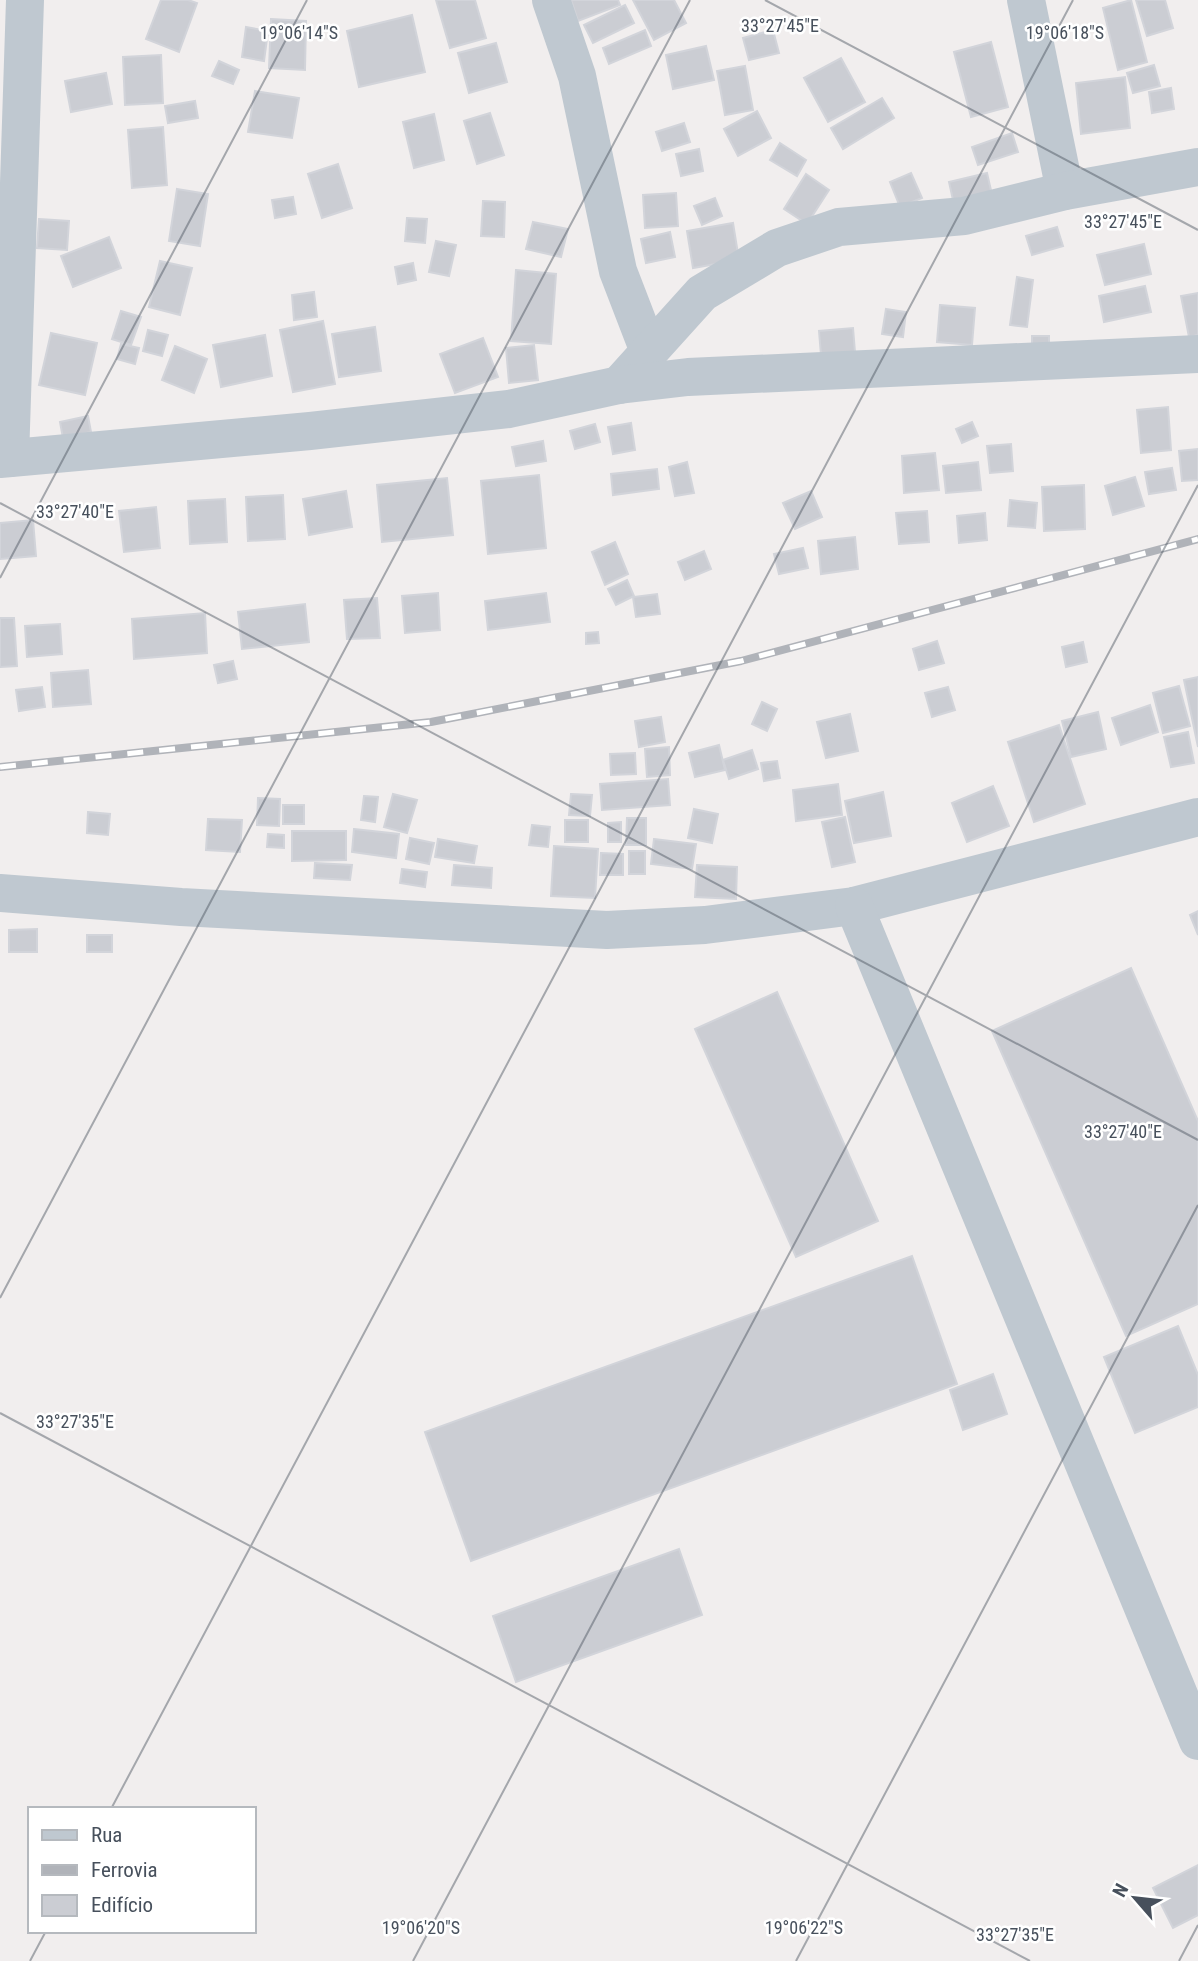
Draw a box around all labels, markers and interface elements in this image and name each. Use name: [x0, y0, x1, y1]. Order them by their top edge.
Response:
text: 33°27'45"E: [741, 15, 819, 36]
text: 19°06'14"S: [260, 22, 338, 43]
text: 19°06'18"S: [1026, 22, 1104, 43]
text: 33°27'45"E: [1084, 211, 1162, 232]
text: 33°27'40"E: [36, 501, 114, 522]
text: 33°27'40"E: [1084, 1121, 1162, 1142]
text: 33°27'35"E: [36, 1411, 114, 1432]
legend: [28, 1807, 256, 1933]
text: Rua: [91, 1823, 122, 1847]
text: Ferrovia: [91, 1858, 158, 1882]
north arrow: [1100, 1863, 1170, 1933]
text: N: [1108, 1880, 1133, 1901]
text: Edifício: [91, 1893, 153, 1917]
text: 19°06'20"S: [382, 1917, 460, 1938]
text: 19°06'22"S: [765, 1917, 843, 1938]
text: 33°27'35"E: [976, 1924, 1054, 1945]

